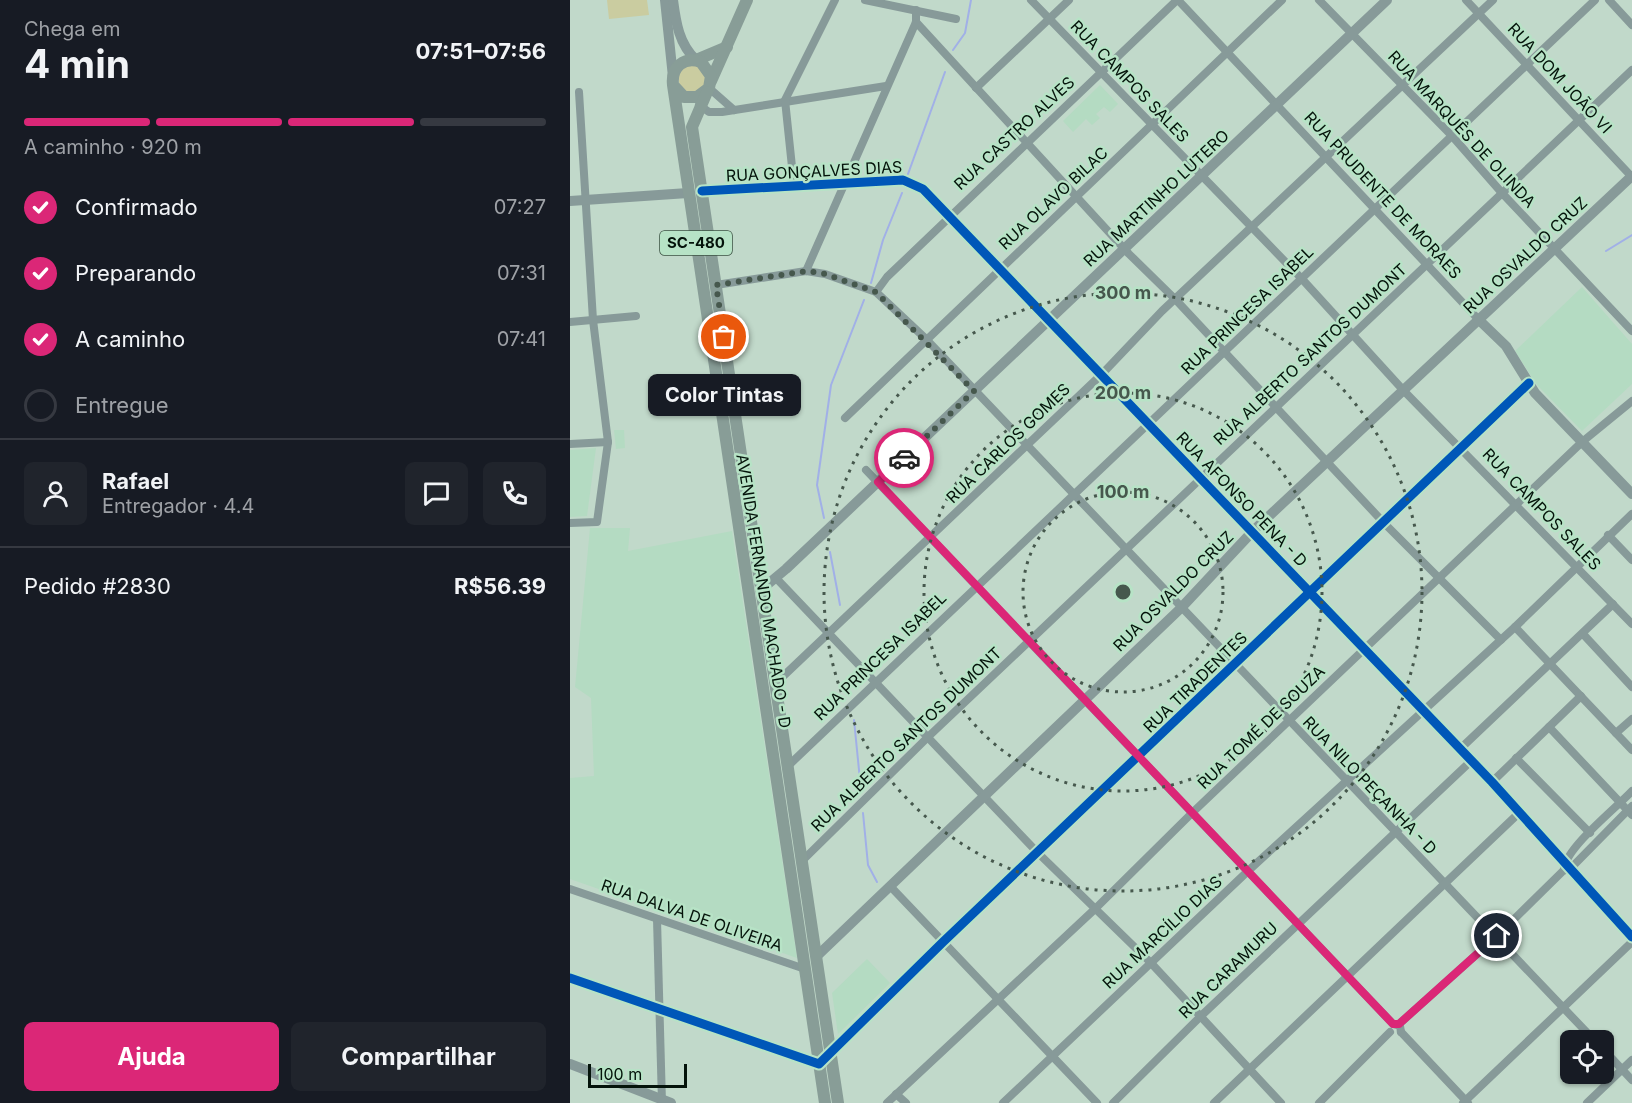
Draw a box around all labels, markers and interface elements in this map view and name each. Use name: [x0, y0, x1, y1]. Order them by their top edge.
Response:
street label: RUA CAMPOS SALES: [1067, 16, 1193, 146]
text: Chega em: [24, 17, 120, 41]
street label: RUA DOM JOÃO VI: [1504, 19, 1616, 137]
text: 07:51–07:56: [415, 38, 546, 64]
text: 4 min: [24, 40, 130, 87]
street label: RUA MARQUÊS DE OLINDA: [1384, 46, 1540, 212]
street label: RUA CASTRO ALVES: [950, 72, 1078, 194]
street label: RUA PRUDENTE DE MORAES: [1300, 107, 1466, 283]
street label: RUA MARTINHO LUTERO: [1079, 125, 1233, 271]
text: A caminho · 920 m: [24, 135, 202, 159]
street label: RUA OLAVO BILAC: [994, 142, 1112, 254]
street label: RUA GONÇALVES DIAS: [725, 156, 903, 186]
icon: check: [24, 191, 57, 224]
street label: RUA OSVALDO CRUZ: [1459, 192, 1591, 318]
text: Confirmado: [75, 194, 198, 220]
text: 07:27: [494, 195, 546, 219]
road number: SC-480: [660, 231, 732, 255]
street label: RUA PRINCESA ISABEL: [1177, 242, 1317, 378]
icon: check: [24, 257, 57, 290]
street label: RUA ALBERTO SANTOS DUMONT: [1209, 259, 1411, 449]
text: Preparando: [75, 260, 196, 286]
text: 07:31: [497, 261, 546, 285]
text: 300 m: [1095, 282, 1151, 303]
pin: [698, 311, 749, 362]
icon: bag: [707, 320, 740, 353]
icon: check: [24, 323, 57, 356]
text: A caminho: [75, 326, 185, 352]
text: 07:41: [497, 327, 546, 351]
callout: Color Tintas: [648, 373, 801, 415]
street label: RUA CARLOS GOMES: [942, 379, 1074, 507]
text: 200 m: [1095, 382, 1151, 403]
text: Color Tintas: [665, 383, 784, 407]
text: Entregue: [75, 392, 169, 418]
street label: RUA AFONSO PENA - D: [1172, 427, 1312, 571]
courier: [874, 428, 934, 488]
icon: car: [888, 442, 921, 475]
street label: RUA CAMPOS SALES: [1479, 444, 1605, 574]
street label: AVENIDA FERNANDO MACHADO - D: [732, 452, 796, 730]
button: person: [24, 462, 87, 525]
button: chat: [405, 462, 468, 525]
button: phone: [483, 462, 546, 525]
text: Rafael: [102, 468, 169, 494]
text: 100 m: [1097, 481, 1149, 502]
text: Entregador · 4.4: [102, 494, 254, 518]
street label: RUA OSVALDO CRUZ: [1109, 527, 1237, 655]
text: Pedido #2830: [24, 573, 171, 599]
text: R$56.39: [454, 573, 546, 599]
centre of rings: [1113, 582, 1133, 602]
street label: RUA PRINCESA ISABEL: [810, 588, 950, 724]
street label: RUA TIRADENTES: [1139, 627, 1251, 737]
street label: RUA ALBERTO SANTOS DUMONT: [807, 642, 1005, 836]
street label: RUA TOMÉ DE SOUZA: [1193, 661, 1329, 793]
street label: RUA NILO PEÇANHA - D: [1299, 712, 1441, 858]
street label: RUA MARCÍLIO DIAS: [1098, 871, 1226, 993]
street label: RUA DALVA DE OLIVEIRA: [599, 875, 785, 955]
pin: [1471, 910, 1522, 961]
street label: RUA CARAMURU: [1174, 918, 1282, 1022]
icon: home: [1480, 919, 1513, 952]
button: Ajuda: [24, 1022, 279, 1091]
button: Compartilhar: [291, 1022, 546, 1091]
map controls: [1560, 1030, 1614, 1084]
button: locate: [1560, 1030, 1614, 1084]
scale bar: [588, 1061, 687, 1088]
text: 100 m: [597, 1064, 642, 1084]

